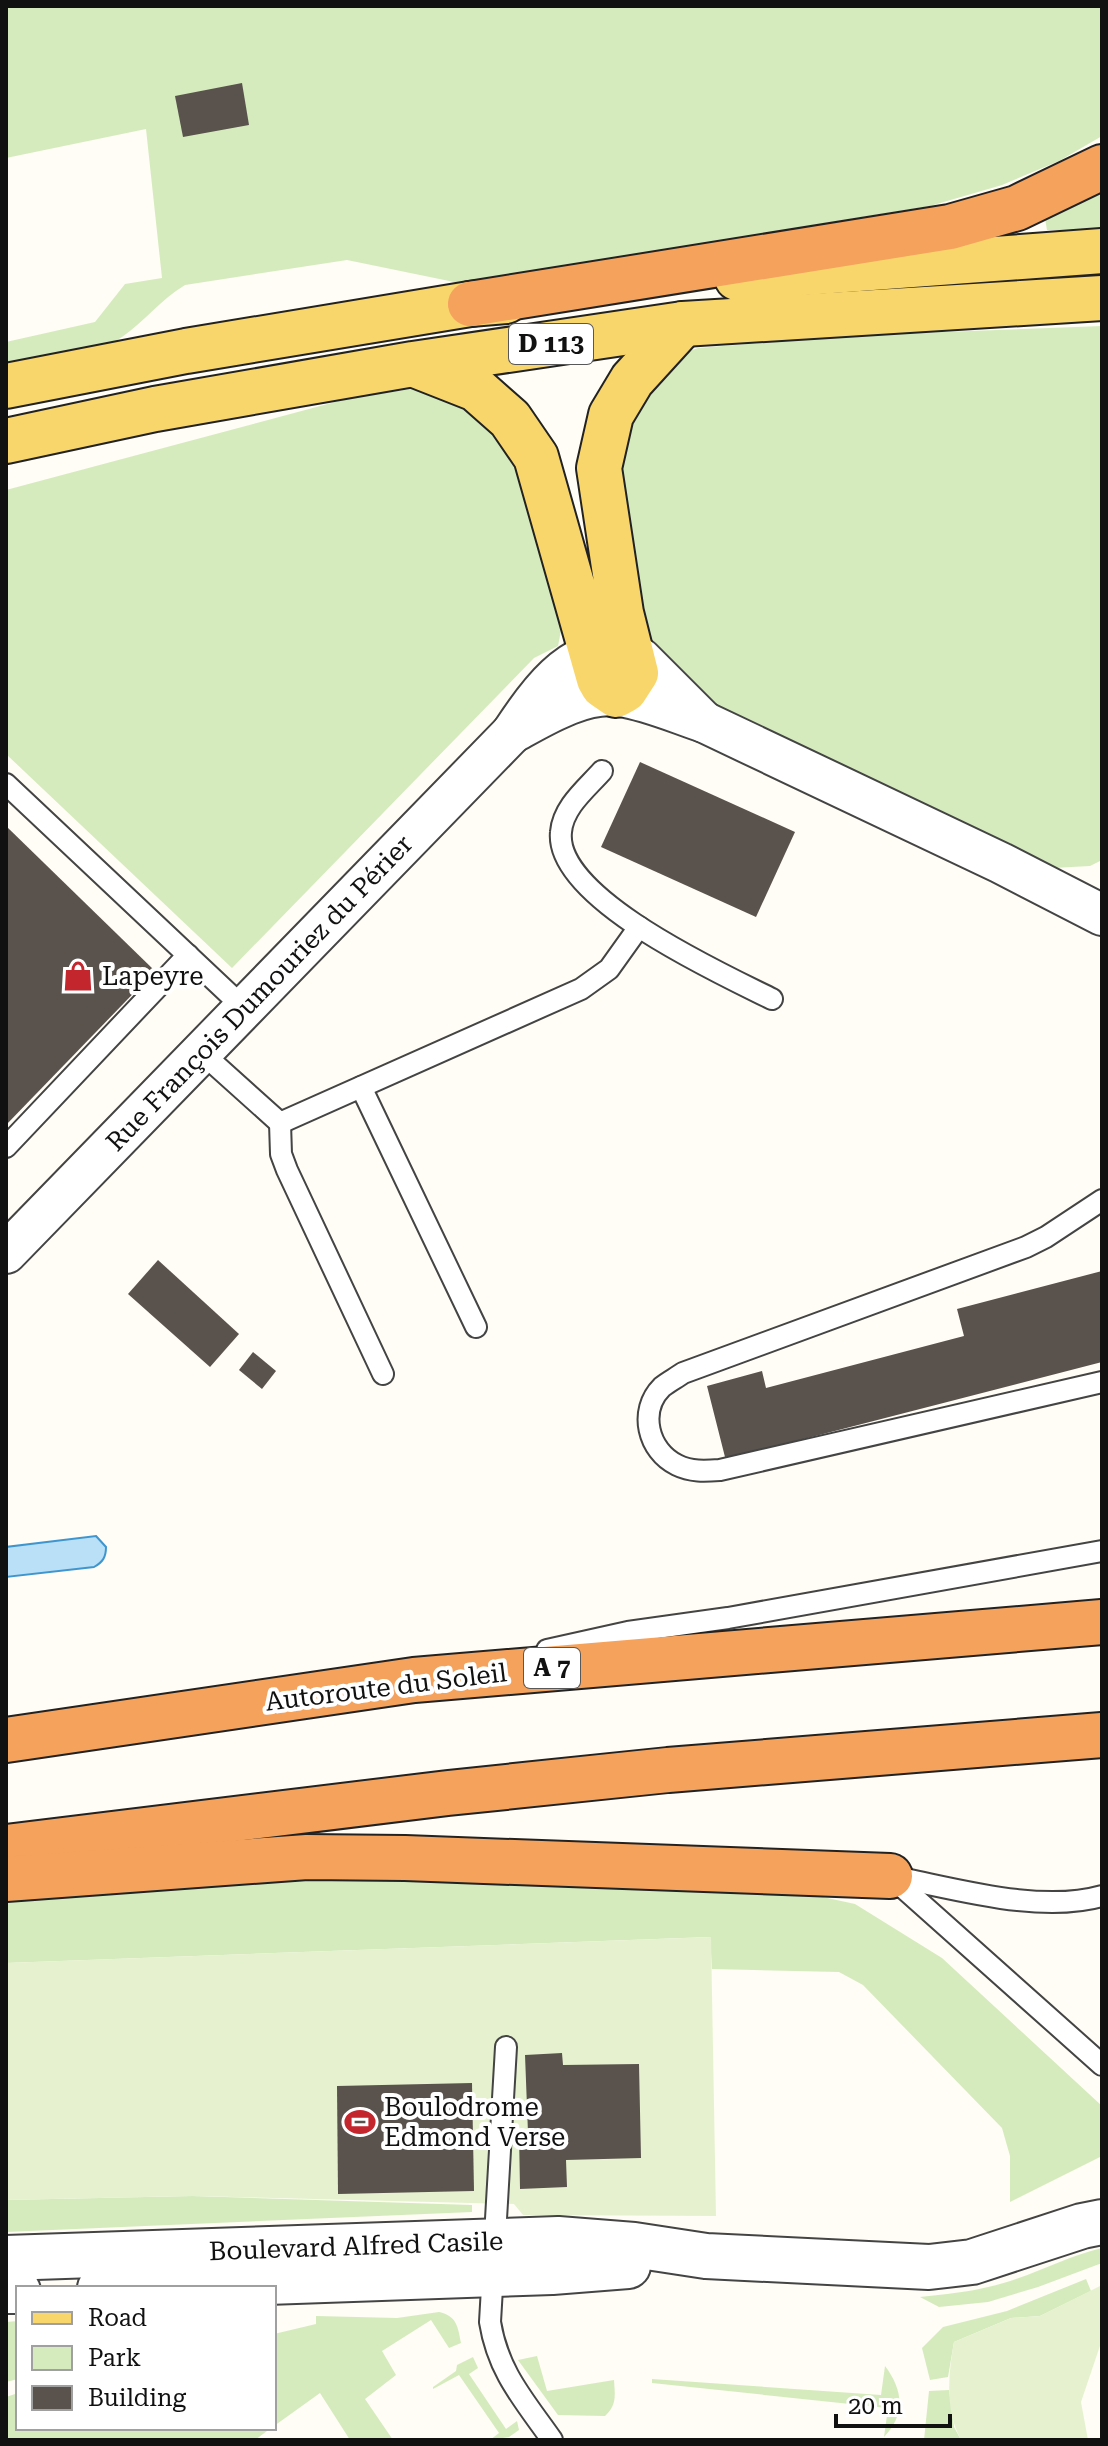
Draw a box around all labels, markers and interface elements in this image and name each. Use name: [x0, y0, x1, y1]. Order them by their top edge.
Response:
road number: D 113: [509, 324, 593, 364]
street label: Rue François Dumouriez du Périer: [100, 829, 418, 1157]
shop icon: Lapeyre: [61, 959, 95, 993]
place label: Lapeyre: [102, 961, 204, 991]
road number: A 7: [524, 1648, 580, 1688]
street label: Autoroute du Soleil: [264, 1657, 508, 1717]
place label: Boulodrome Edmond Verse: [384, 2092, 565, 2152]
sports icon: Boulodrome Edmond Verse: [343, 2105, 377, 2139]
street label: Boulevard Alfred Casile: [208, 2226, 504, 2266]
legend: [16, 2286, 276, 2430]
text: Road: [88, 2304, 147, 2332]
text: Park: [88, 2344, 141, 2372]
scale bar: [836, 2378, 950, 2428]
text: Building: [88, 2384, 186, 2412]
text: 20 m: [848, 2392, 903, 2420]

